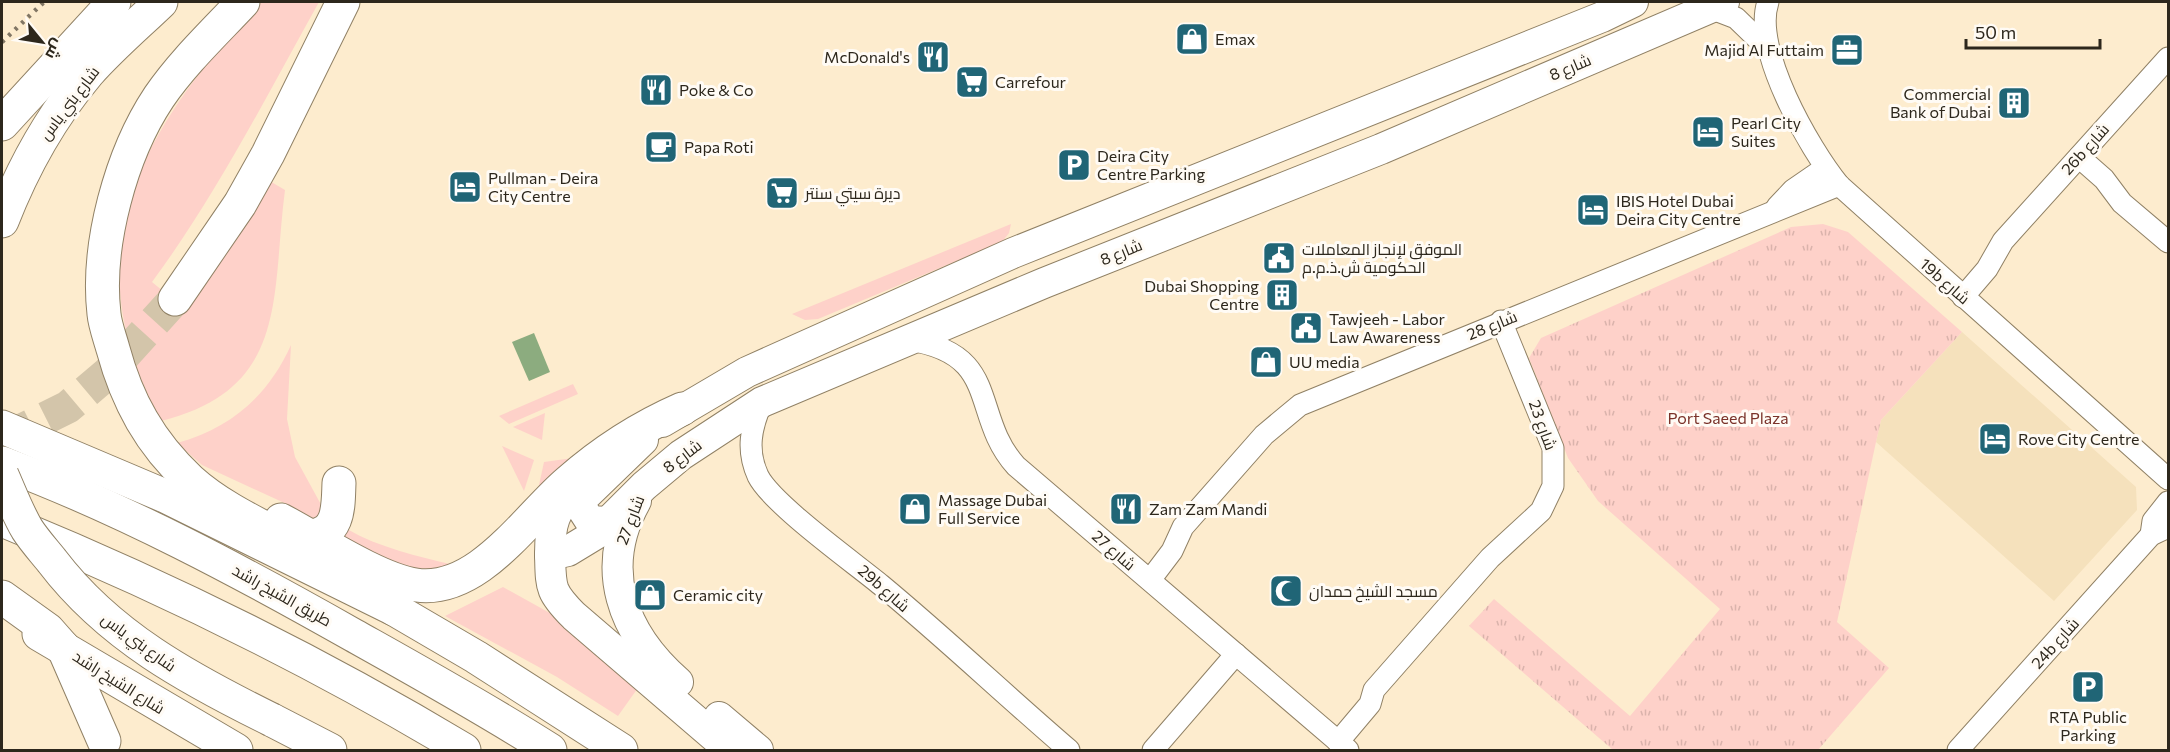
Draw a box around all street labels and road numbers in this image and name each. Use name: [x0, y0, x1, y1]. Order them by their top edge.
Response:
street label: شارع 8: [1546, 49, 1595, 87]
street label: شارع بني ياس: [35, 62, 107, 146]
street label: 26b شارع: [2057, 119, 2115, 180]
street label: شارع 8: [1097, 235, 1146, 271]
street label: 19b شارع: [1914, 254, 1974, 310]
street label: شارع 28: [1464, 306, 1521, 346]
street label: شارع 23: [1523, 397, 1561, 454]
street label: شارع 8: [658, 435, 707, 479]
street label: شارع 27: [611, 492, 650, 548]
street label: شارع 27: [1087, 526, 1140, 576]
street label: طريق الشيخ راشد: [228, 560, 335, 632]
street label: 29b شارع: [853, 560, 914, 617]
street label: شارع بني ياس: [95, 608, 180, 679]
street label: 24b شارع: [2027, 613, 2085, 674]
street label: شارع الشيخ راشد: [68, 646, 169, 720]

